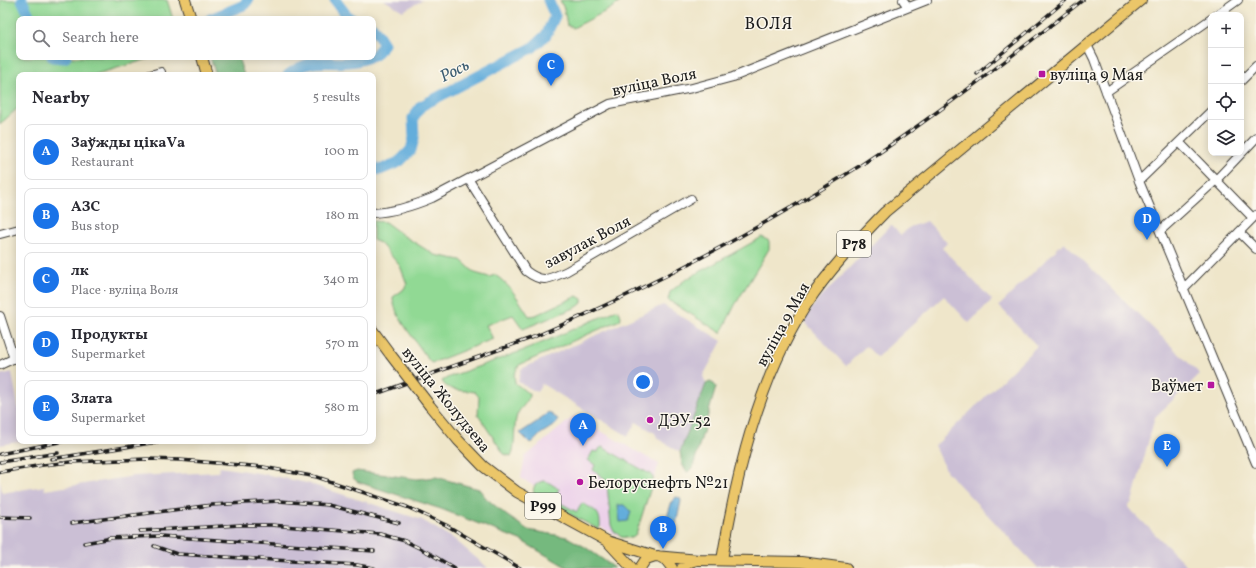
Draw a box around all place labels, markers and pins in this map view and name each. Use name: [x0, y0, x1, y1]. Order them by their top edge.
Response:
pin: C: [538, 53, 564, 86]
place label: вуліца 9 Мая: [1050, 65, 1143, 87]
marker: вуліца 9 Мая: [1037, 69, 1047, 79]
pin: D: [1134, 207, 1160, 240]
place label: Ваўмет: [1151, 376, 1203, 398]
marker: Ваўмет: [1206, 380, 1216, 390]
place label: ДЭУ-52: [658, 411, 711, 433]
pin: A: [570, 413, 596, 446]
marker: ДЭУ-52: [645, 415, 655, 425]
pin: E: [1154, 434, 1180, 467]
place label: Белоруснефть №21: [588, 473, 729, 495]
marker: Белоруснефть №21: [575, 477, 585, 487]
pin: B: [650, 516, 676, 549]

